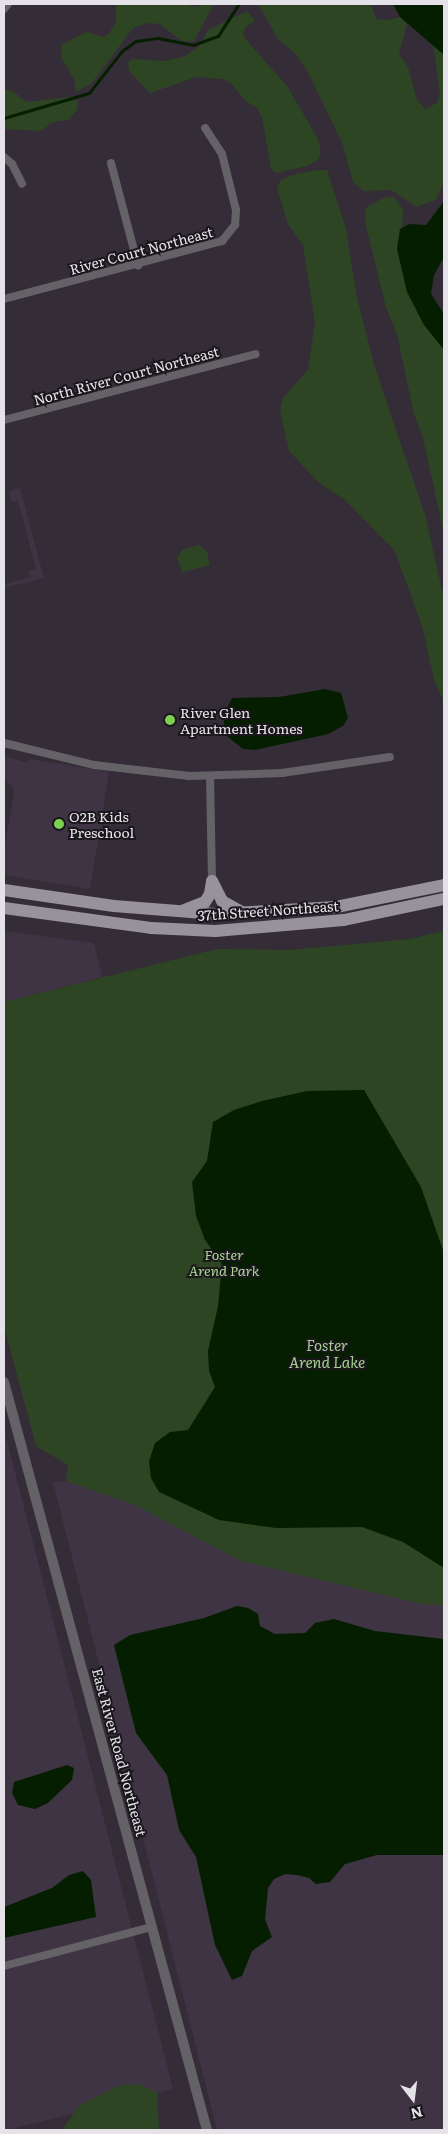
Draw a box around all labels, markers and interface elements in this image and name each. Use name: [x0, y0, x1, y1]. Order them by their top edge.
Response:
street label: River Court Northeast: [67, 223, 215, 277]
street label: North River Court Northeast: [31, 342, 221, 408]
place label: River Glen Apartment Homes: [180, 704, 303, 736]
marker: River Glen Apartment Homes: [164, 714, 176, 726]
place label: O2B Kids Preschool: [69, 808, 134, 840]
marker: O2B Kids Preschool: [53, 818, 65, 830]
street label: 37th Street Northeast: [197, 897, 339, 923]
park label: Foster Arend Park: [189, 1246, 259, 1278]
water label: Foster Arend Lake: [289, 1335, 365, 1370]
street label: East River Road Northeast: [89, 1666, 151, 1838]
north arrow: [388, 2074, 438, 2124]
text: N: [409, 2102, 425, 2125]

